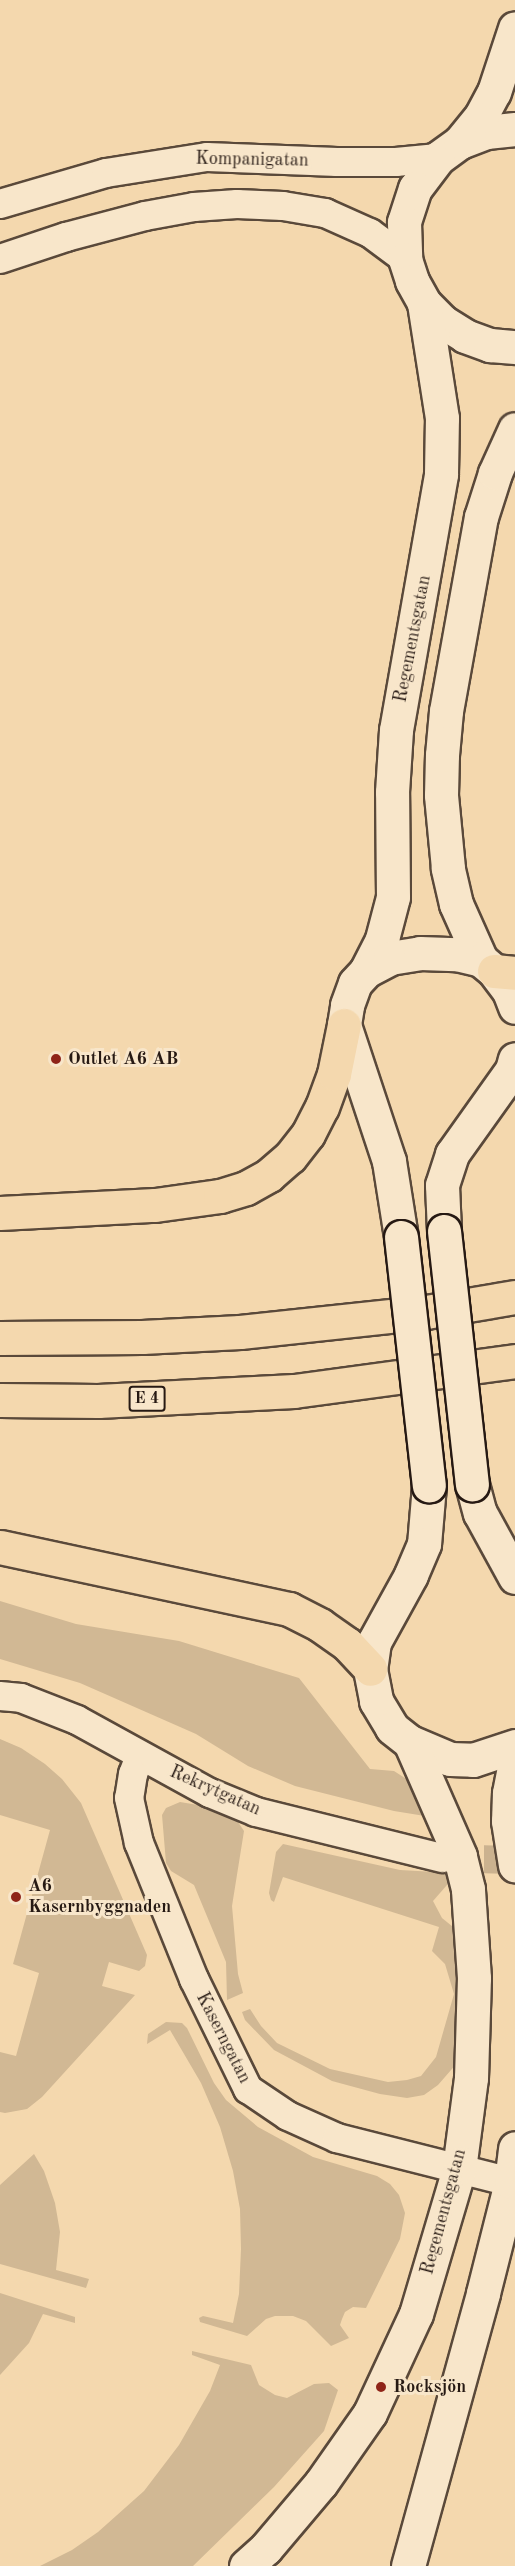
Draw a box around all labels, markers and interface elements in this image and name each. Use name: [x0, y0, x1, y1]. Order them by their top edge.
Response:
street label: Kompanigatan: [195, 148, 309, 172]
street label: Regementsgatan: [390, 574, 436, 704]
place label: Outlet A6 AB: [68, 1048, 178, 1070]
marker: Outlet A6 AB: [49, 1052, 63, 1066]
road number: E 4: [128, 1386, 166, 1412]
street label: Rekrytgatan: [166, 1761, 264, 1821]
place label: A6 Kasernbyggnaden: [28, 1876, 171, 1918]
marker: A6 Kasernbyggnaden: [9, 1890, 23, 1904]
street label: Kaserngatan: [191, 1989, 255, 2087]
street label: Regementsgatan: [417, 2147, 471, 2277]
place label: Rocksjön: [393, 2376, 466, 2398]
marker: Rocksjön: [374, 2380, 388, 2394]

